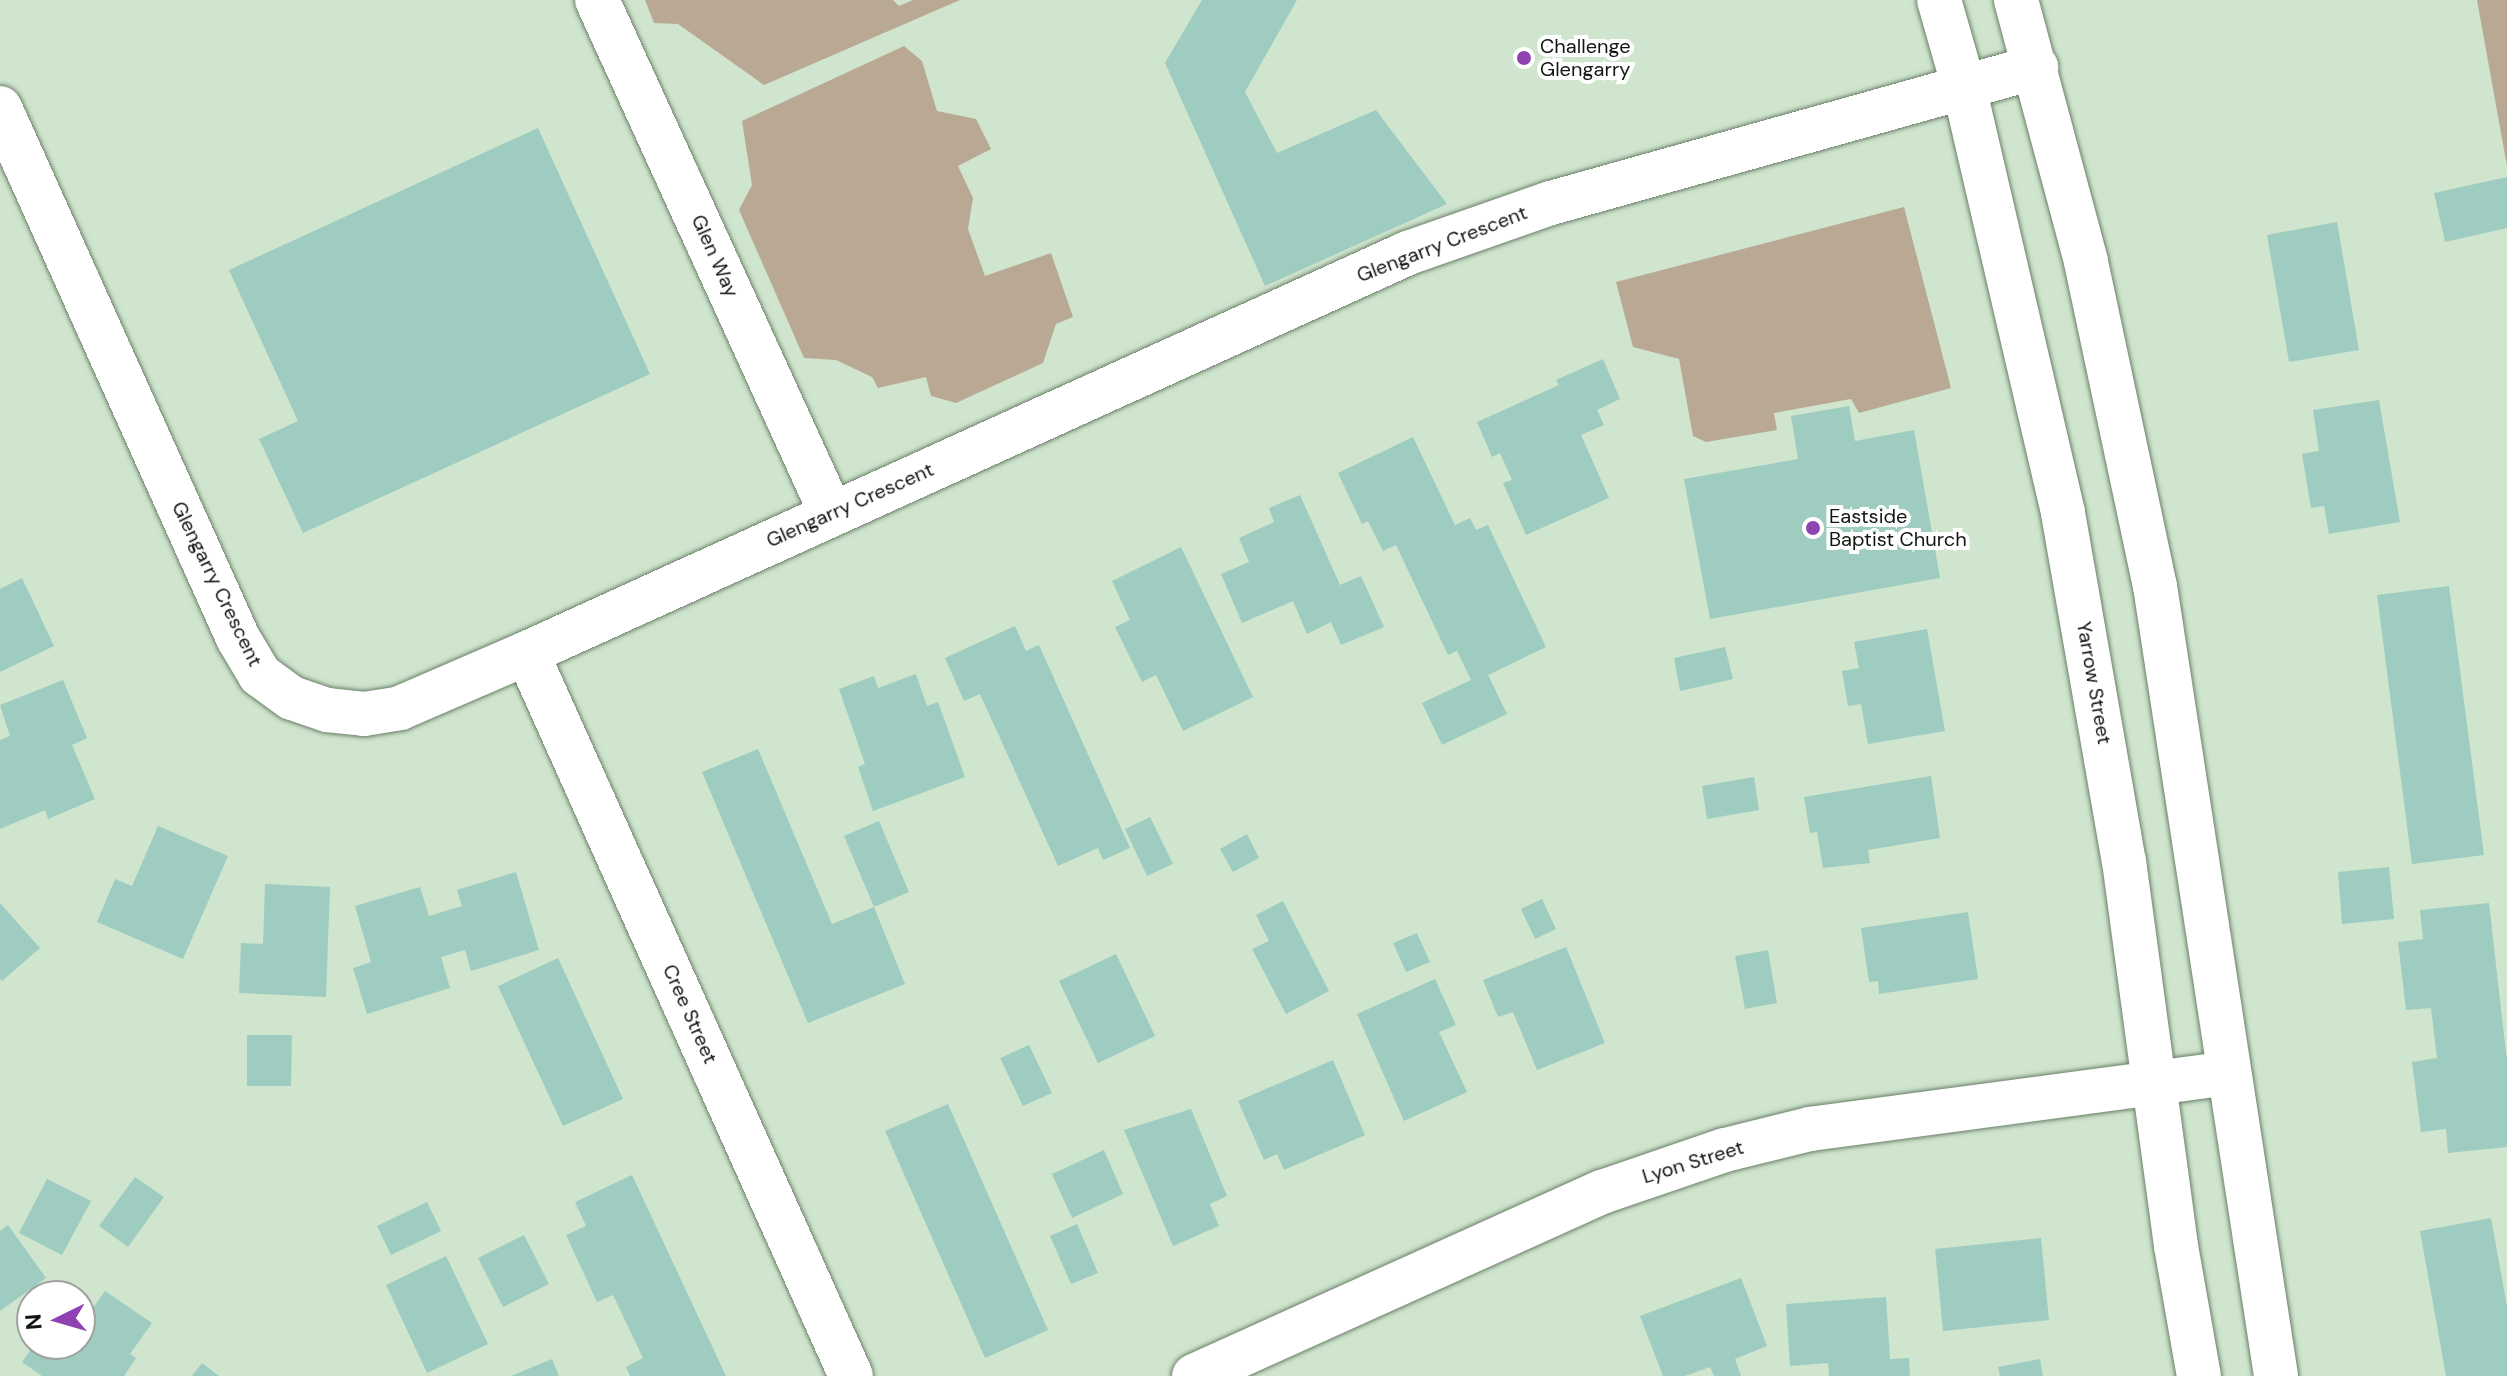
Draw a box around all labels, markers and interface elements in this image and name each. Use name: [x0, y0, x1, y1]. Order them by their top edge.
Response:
place label: Challenge Glengarry: [1540, 34, 1631, 81]
marker: Challenge Glengarry: [1515, 49, 1533, 67]
street label: Glengarry Crescent: [1353, 200, 1531, 288]
street label: Glen Way: [686, 211, 744, 301]
street label: Glengarry Crescent: [763, 457, 937, 553]
street label: Glengarry Crescent: [167, 498, 267, 670]
place label: Eastside Baptist Church: [1829, 504, 1967, 551]
marker: Eastside Baptist Church: [1804, 519, 1822, 537]
street label: Yarrow Street: [2071, 620, 2117, 746]
street label: Cree Street: [657, 961, 723, 1067]
street label: Lyon Street: [1639, 1135, 1747, 1189]
north arrow: [16, 1280, 96, 1360]
text: N: [18, 1313, 49, 1331]

